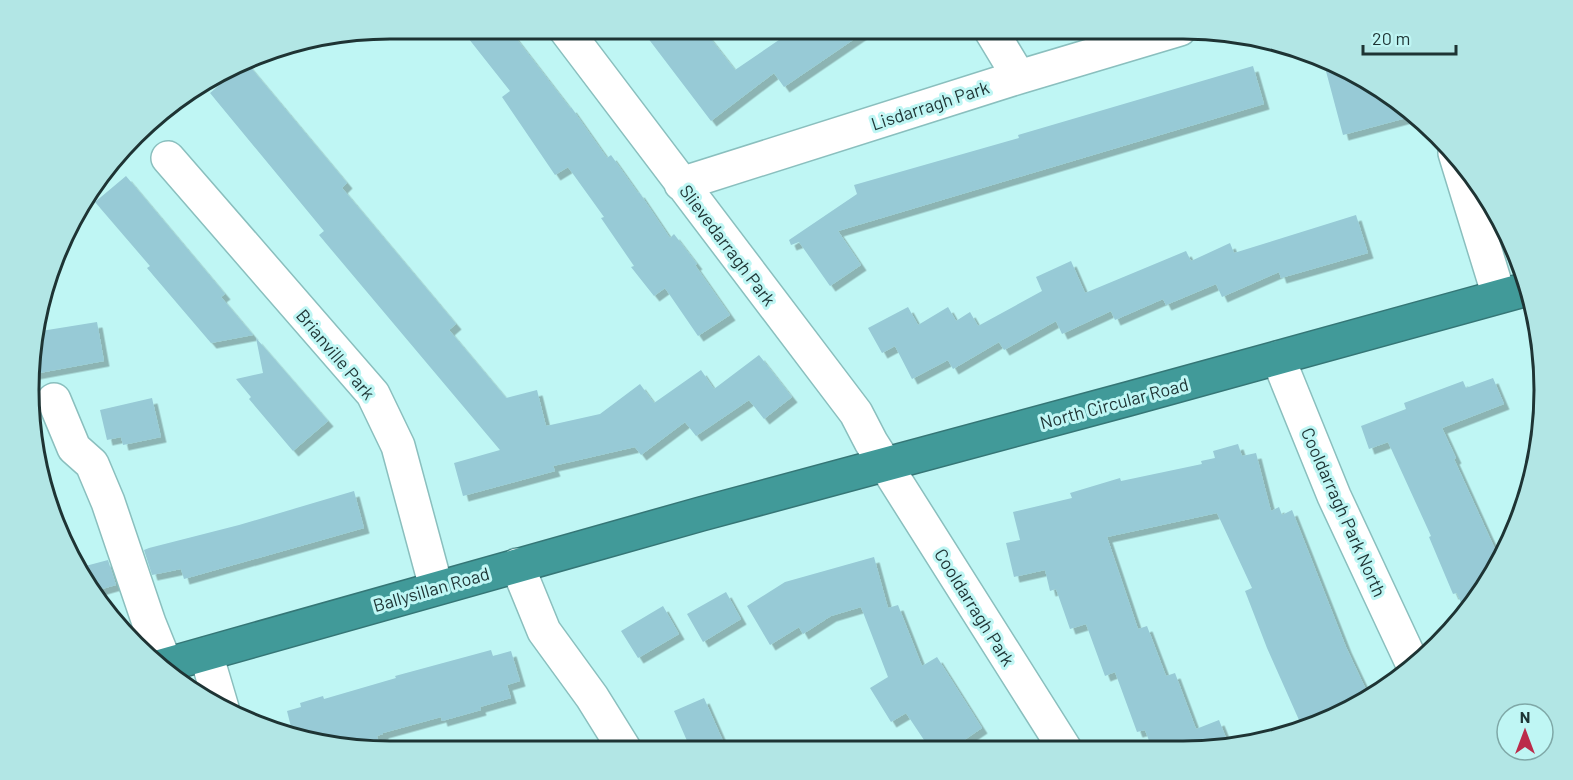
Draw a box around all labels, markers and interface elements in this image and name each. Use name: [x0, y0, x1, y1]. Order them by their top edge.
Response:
scale bar: [1363, 18, 1456, 56]
text: 20 m: [1372, 27, 1410, 49]
street label: Lisdarragh Park: [868, 76, 992, 134]
street label: Slievedarragh Park: [675, 180, 781, 310]
street label: Brianville Park: [292, 304, 380, 404]
street label: North Circular Road: [1037, 373, 1191, 433]
street label: Cooldarragh Park North: [1297, 424, 1391, 600]
street label: Cooldarragh Park: [930, 544, 1020, 670]
street label: Ballysillan Road: [370, 562, 492, 616]
north arrow: [1495, 702, 1555, 762]
text: N: [1520, 707, 1530, 726]

